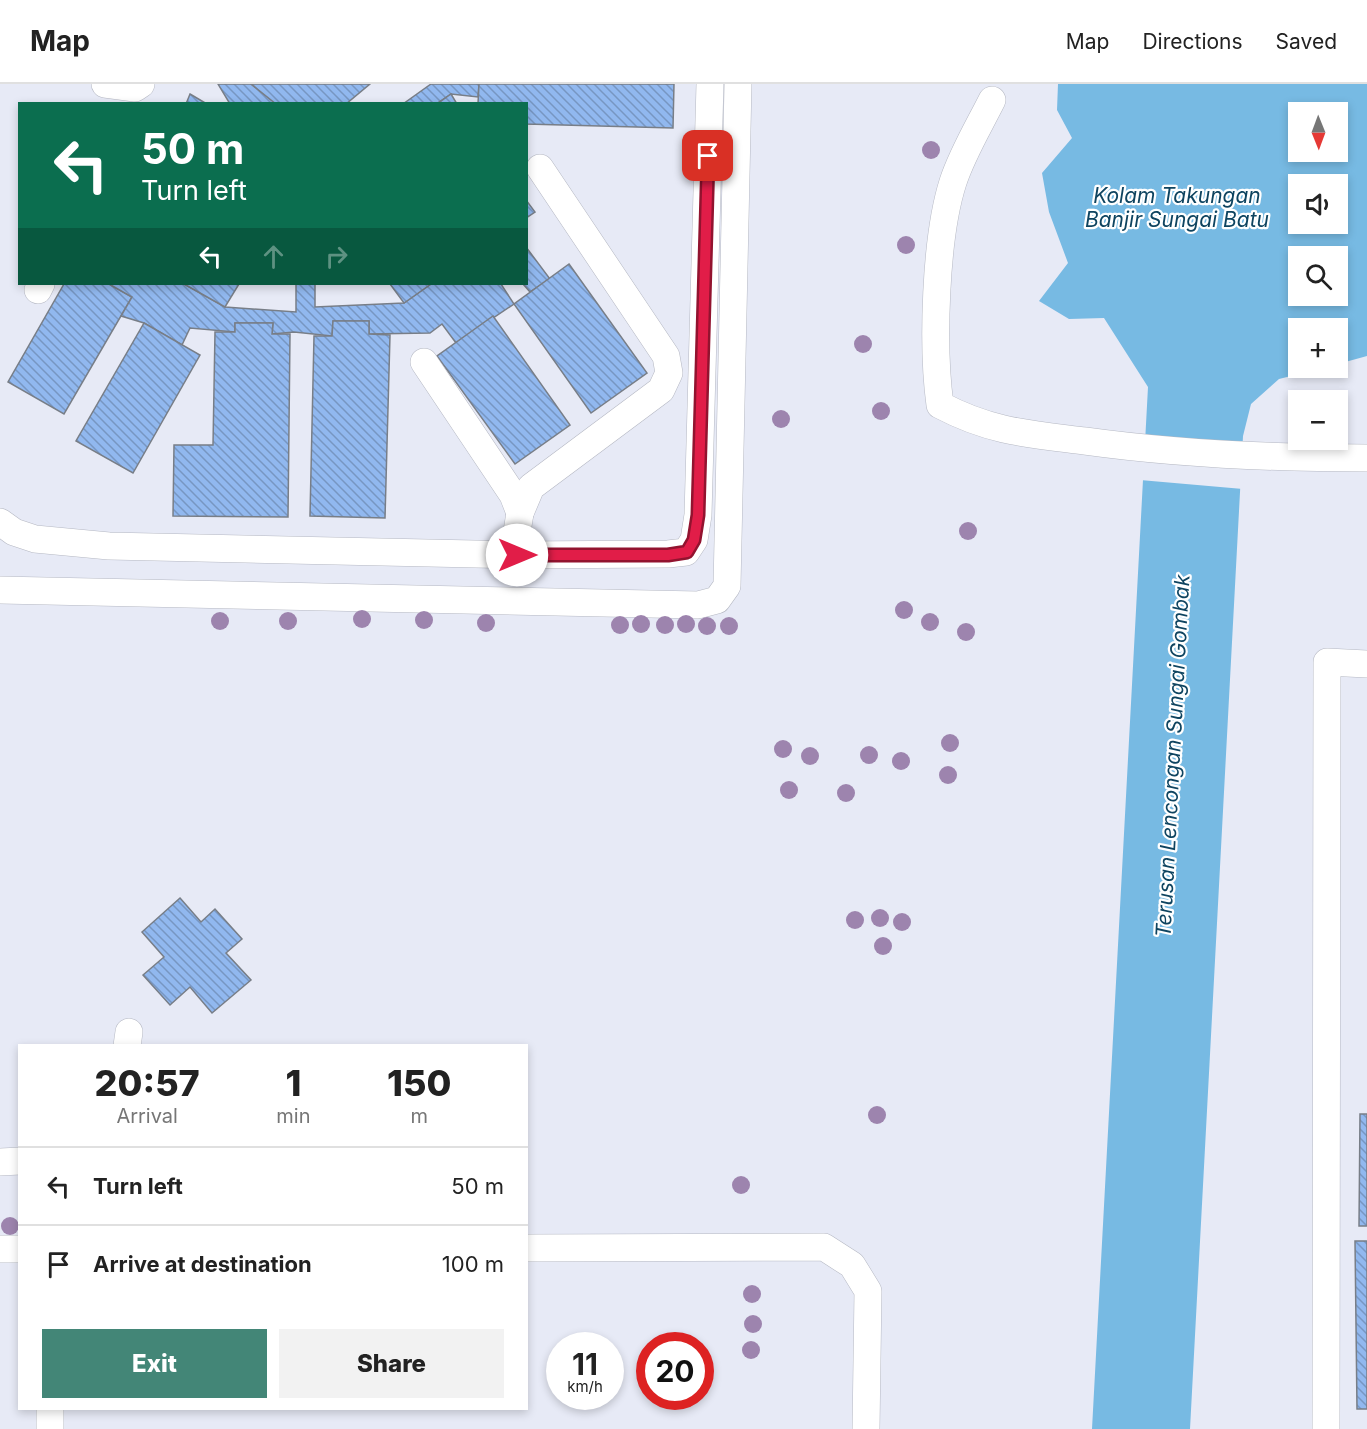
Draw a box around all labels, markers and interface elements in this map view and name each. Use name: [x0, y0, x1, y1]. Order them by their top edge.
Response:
text: Map: [30, 24, 90, 58]
text: Map: [1066, 29, 1109, 54]
text: Directions: [1142, 29, 1243, 54]
text: Saved: [1276, 29, 1337, 54]
north arrow: [1288, 102, 1348, 162]
map controls: [1288, 102, 1348, 450]
text: 50 m: [141, 123, 244, 174]
icon: left: [42, 126, 120, 204]
pin: [682, 130, 733, 181]
icon: arrive: [691, 139, 724, 172]
text: Turn left: [141, 174, 247, 207]
button: sound: [1288, 174, 1348, 234]
water label: Kolam Takungan Banjir Sungai Batu: [1085, 183, 1269, 232]
icon: left: [194, 240, 227, 273]
icon: ahead: [257, 240, 290, 273]
icon: right: [320, 240, 353, 273]
button: search: [1288, 246, 1348, 306]
button: +: [1288, 318, 1348, 378]
button: −: [1288, 390, 1348, 450]
position arrow: [485, 523, 549, 587]
water label: Terusan Lencongan Sungai Gombak: [1151, 574, 1195, 938]
text: 20:57: [95, 1061, 200, 1105]
text: 1: [285, 1061, 301, 1105]
text: 150: [387, 1061, 451, 1105]
text: Arrival: [116, 1104, 178, 1128]
text: min: [276, 1104, 311, 1128]
text: m: [410, 1104, 428, 1128]
icon: left: [42, 1170, 75, 1203]
text: Turn left: [93, 1173, 183, 1199]
text: 50 m: [451, 1173, 504, 1199]
icon: arrive: [42, 1248, 75, 1281]
text: Arrive at destination: [93, 1251, 312, 1277]
text: 100 m: [442, 1251, 504, 1277]
button: Exit: [42, 1329, 267, 1398]
button: Share: [279, 1329, 504, 1398]
speed limit sign: 20: [636, 1332, 714, 1410]
text: 11: [572, 1346, 598, 1382]
text: km/h: [567, 1377, 603, 1396]

